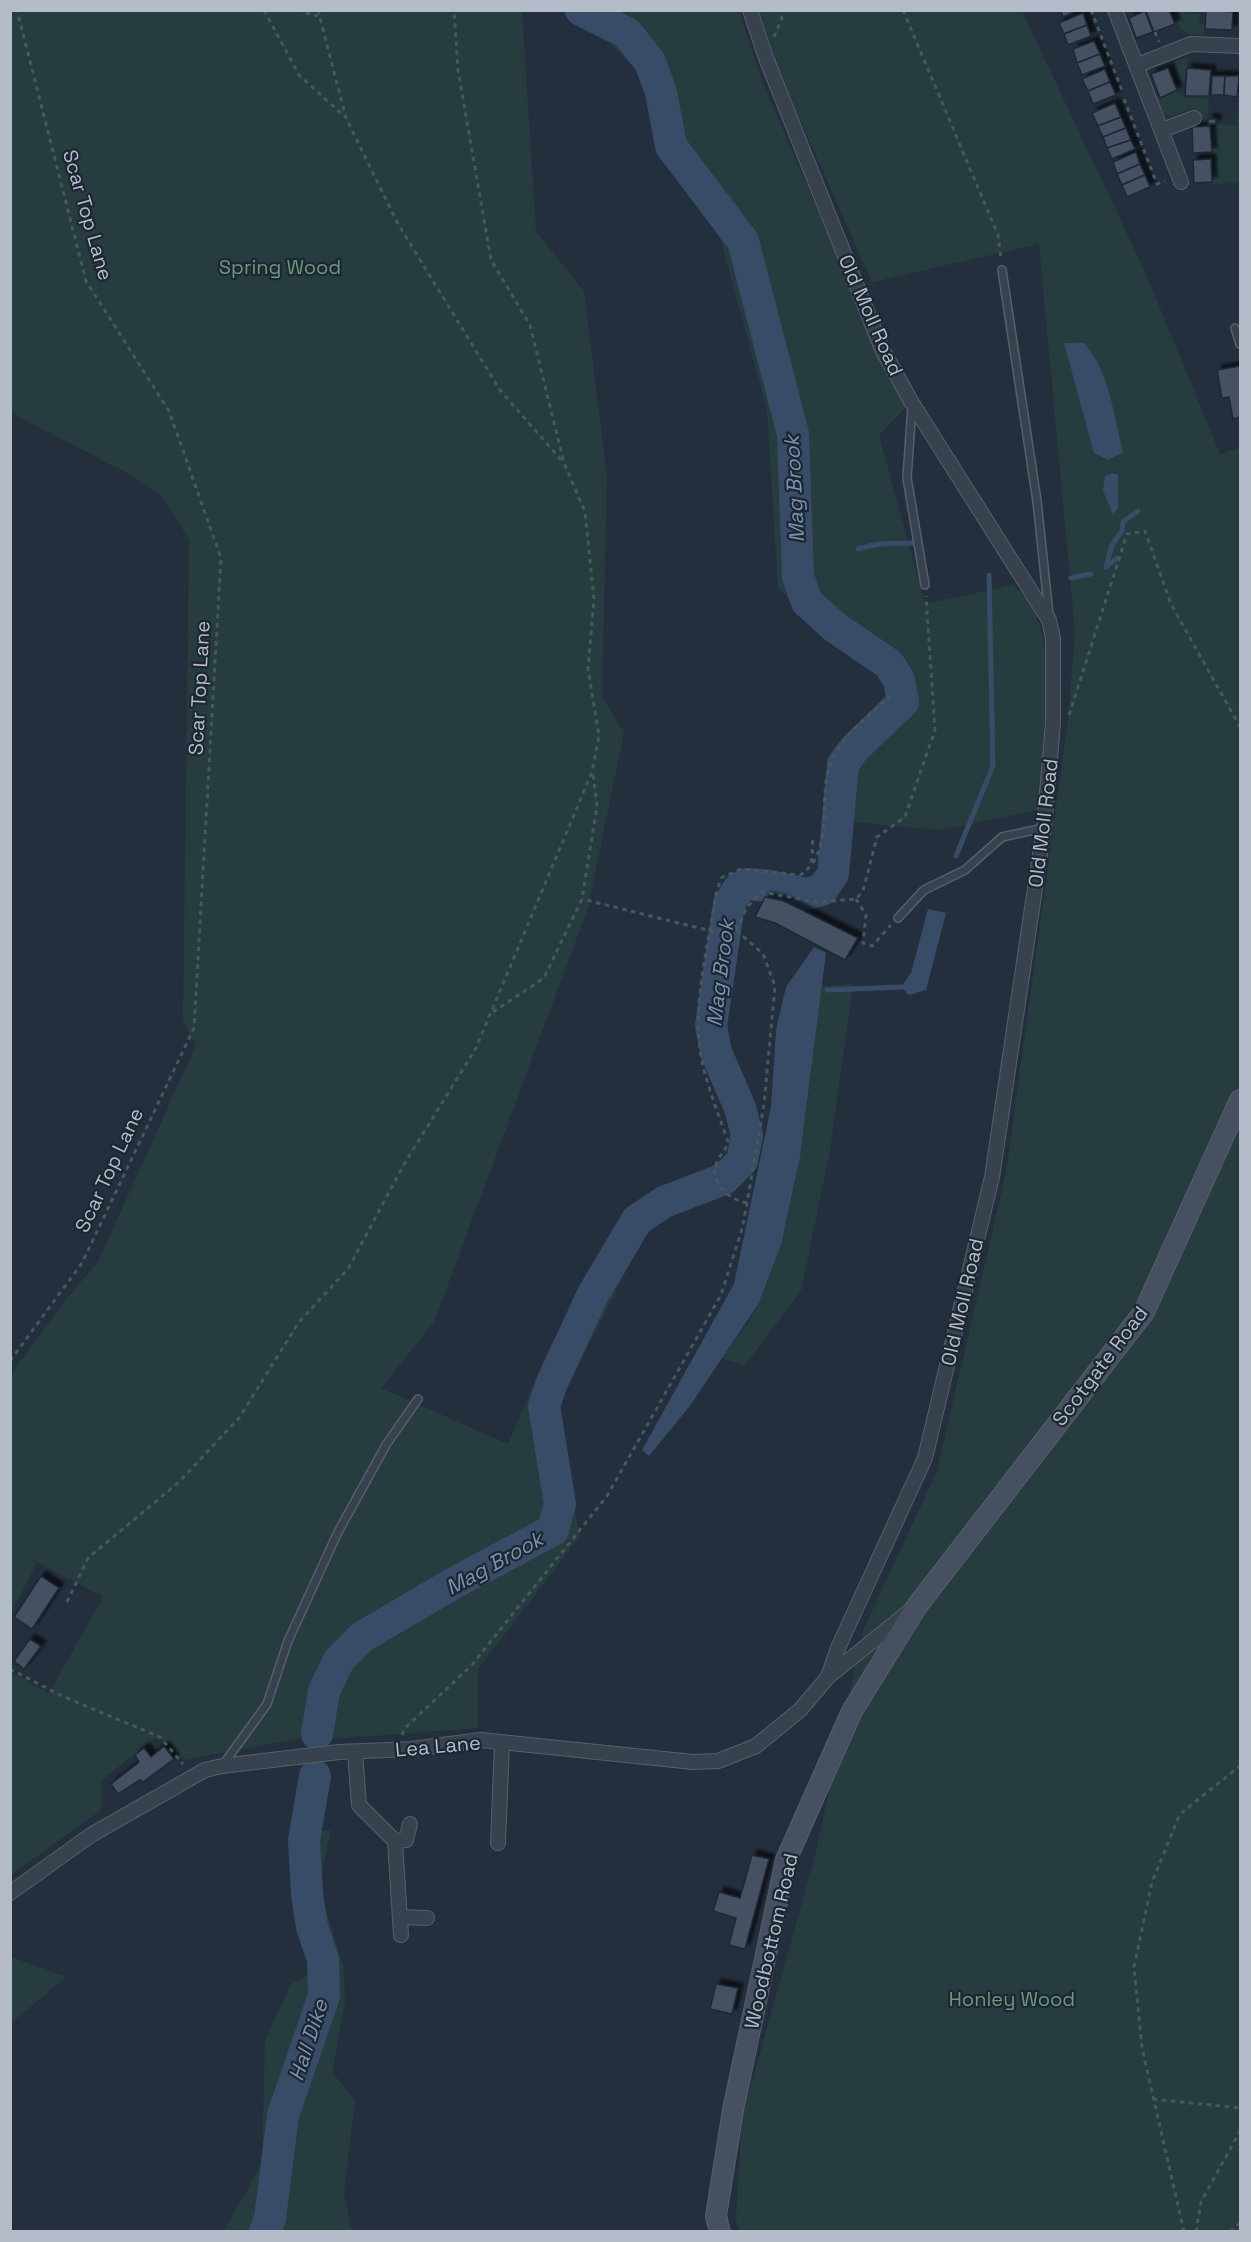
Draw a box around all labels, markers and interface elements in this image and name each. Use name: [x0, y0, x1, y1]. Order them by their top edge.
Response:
street label: Scar Top Lane: [57, 147, 119, 283]
street label: Old Moll Road: [833, 250, 909, 380]
park label: Spring Wood: [219, 254, 341, 280]
water label: Mag Brook: [778, 432, 810, 543]
street label: Scar Top Lane: [182, 620, 216, 756]
street label: Old Moll Road: [1022, 757, 1064, 889]
water label: Mag Brook: [700, 915, 740, 1028]
street label: Scar Top Lane: [69, 1104, 149, 1236]
street label: Old Moll Road: [935, 1236, 989, 1368]
street label: Scotgate Road: [1046, 1301, 1154, 1431]
water label: Mag Brook: [440, 1524, 550, 1601]
street label: Lea Lane: [394, 1729, 482, 1763]
street label: Woodbottom Road: [738, 1851, 804, 2031]
park label: Honley Wood: [949, 1986, 1075, 2012]
water label: Hall Dike: [282, 1994, 334, 2084]

